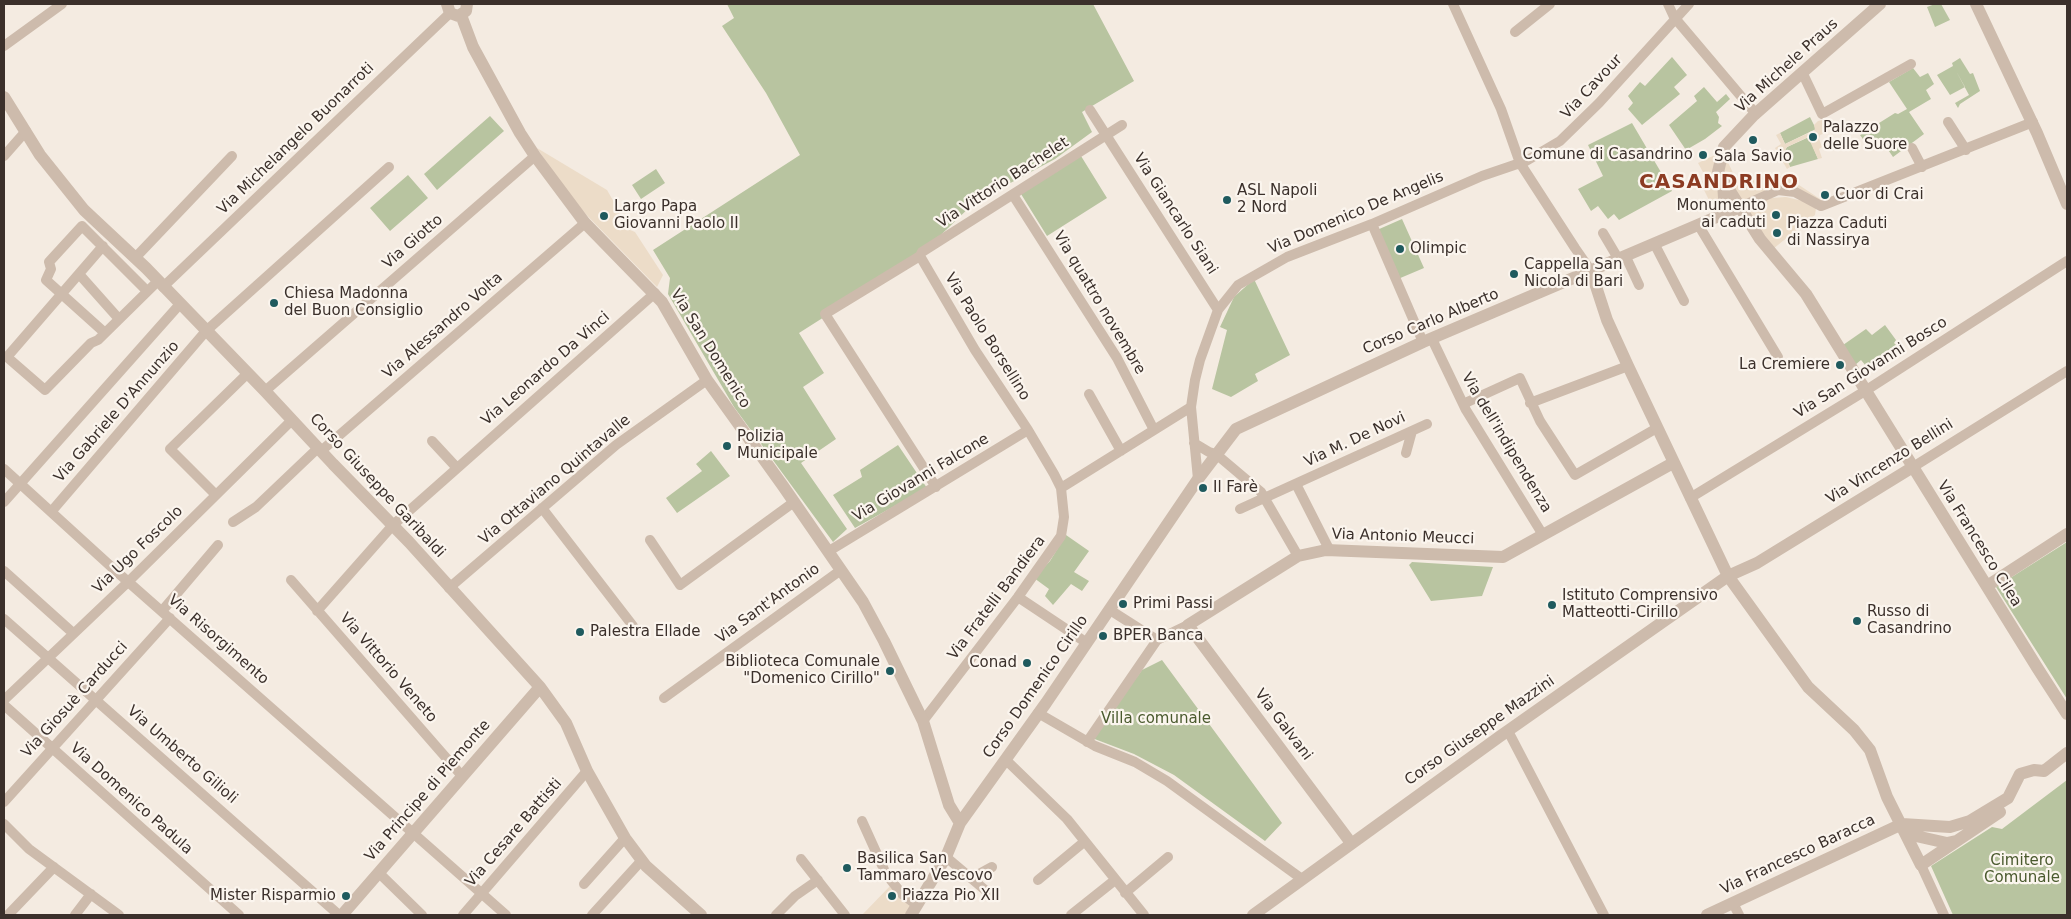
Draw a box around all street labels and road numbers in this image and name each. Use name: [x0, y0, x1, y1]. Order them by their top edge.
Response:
street label: Via Michele Praus: [1732, 15, 1842, 117]
street label: Via Cavour: [1558, 51, 1626, 123]
street label: Via Michelangelo Buonarroti: [214, 59, 378, 219]
street label: Via Vittorio Bachelet: [934, 134, 1072, 232]
street label: Via Giancarlo Siani: [1129, 150, 1221, 278]
street label: Via Domenico De Angelis: [1266, 168, 1446, 258]
street label: Via Giotto: [379, 211, 447, 273]
street label: Via quattro novembre: [1049, 228, 1149, 378]
street label: Via Alessandro Volta: [379, 269, 507, 383]
street label: Via Paolo Borsellino: [940, 270, 1034, 404]
street label: Corso Carlo Alberto: [1360, 285, 1502, 359]
street label: Via San Domenico: [666, 286, 754, 412]
street label: Via Leonardo Da Vinci: [478, 308, 614, 430]
street label: Via San Giovanni Bosco: [1791, 314, 1951, 422]
street label: Via Gabriele D'Annunzio: [51, 338, 183, 486]
street label: Via dell'indipendenza: [1457, 370, 1555, 516]
street label: Via M. De Novi: [1302, 409, 1408, 471]
street label: Corso Giuseppe Garibaldi: [305, 410, 449, 562]
street label: Via Ottaviano Quintavalle: [476, 411, 634, 549]
street label: Via Vincenzo Bellini: [1823, 416, 1957, 508]
street label: Via Giovanni Falcone: [850, 430, 992, 526]
street label: Via Francesco Cilea: [1933, 478, 2025, 610]
street label: Via Ugo Foscolo: [89, 502, 187, 598]
street label: Via Antonio Meucci: [1331, 526, 1475, 548]
street label: Via Fratelli Bandiera: [944, 532, 1050, 664]
street label: Via Sant'Antonio: [713, 560, 823, 648]
street label: Via Risorgimento: [164, 591, 272, 689]
street label: Via Vittorio Veneto: [335, 609, 441, 727]
street label: Corso Domenico Cirillo: [980, 612, 1092, 762]
street label: Via Giosuè Carducci: [18, 638, 132, 762]
street label: Corso Giuseppe Mazzini: [1402, 672, 1558, 790]
street label: Via Galvani: [1250, 686, 1316, 764]
street label: Via Umberto Gilioli: [123, 702, 241, 808]
street label: Via Principe di Piemonte: [362, 717, 494, 865]
street label: Via Domenico Padula: [66, 739, 196, 859]
street label: Via Cesare Battisti: [462, 775, 566, 891]
street label: Via Francesco Baracca: [1718, 811, 1878, 899]

